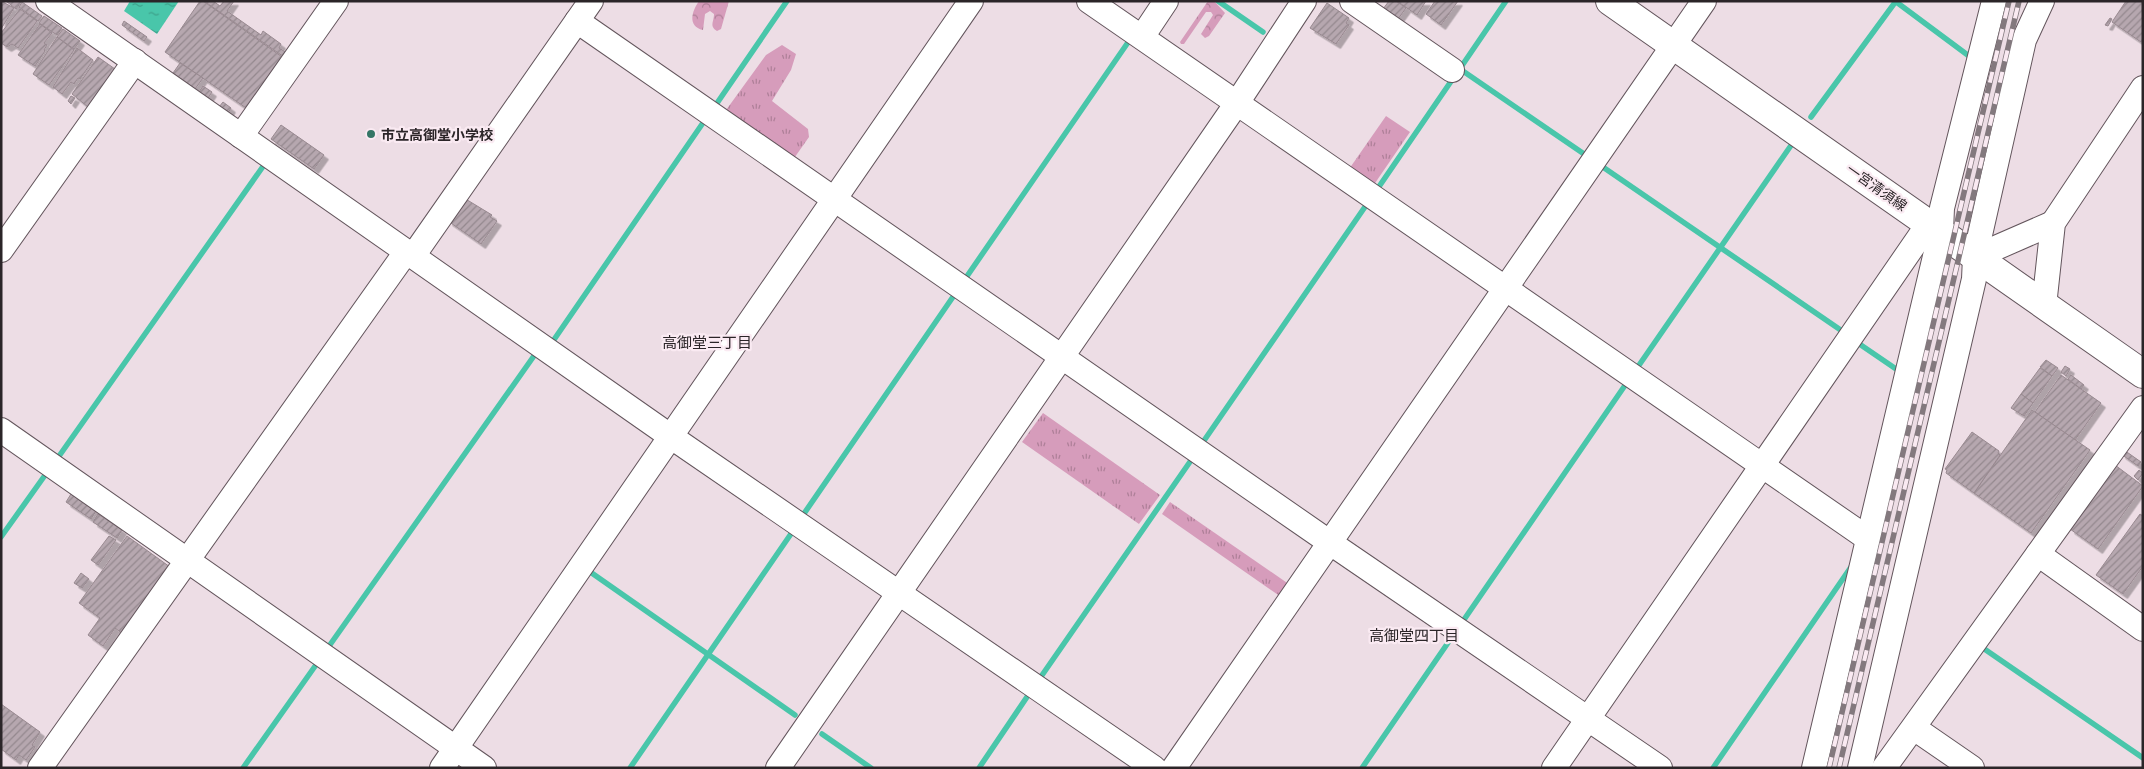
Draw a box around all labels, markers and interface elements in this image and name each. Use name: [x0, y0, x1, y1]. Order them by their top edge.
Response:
place label: 市立高御堂小学校: [381, 126, 493, 143]
marker: 市立高御堂小学校: [365, 128, 377, 140]
street label: 一宮清須線: [1843, 160, 1911, 214]
district label: 高御堂三丁目: [662, 333, 752, 351]
district label: 高御堂四丁目: [1369, 626, 1459, 644]

